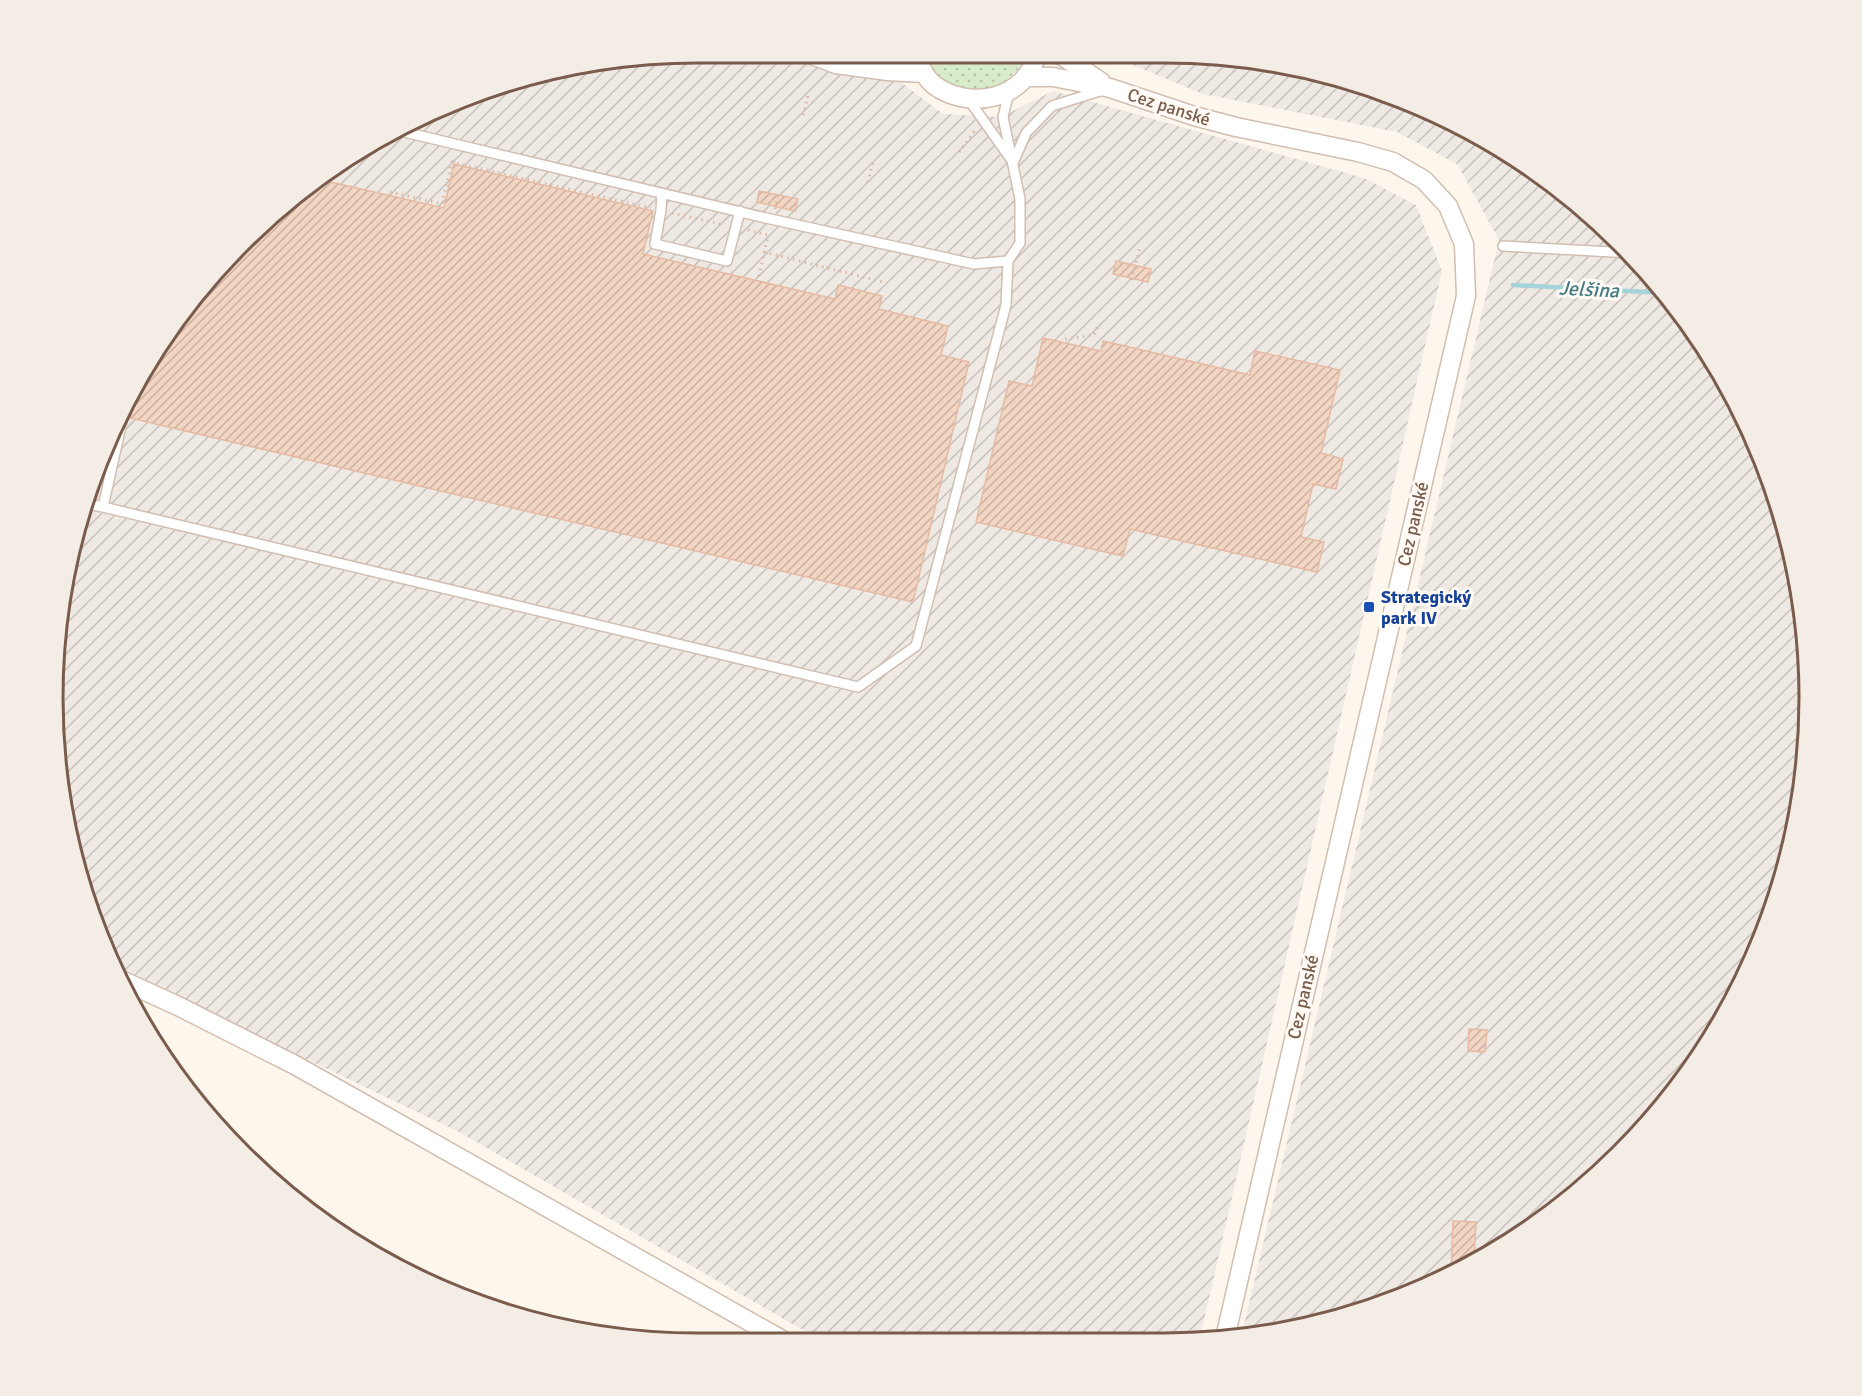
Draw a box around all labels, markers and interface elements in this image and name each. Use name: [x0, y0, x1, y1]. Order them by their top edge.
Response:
street label: Cez panské: [1125, 83, 1213, 131]
water label: Jelšina: [1558, 275, 1620, 304]
street label: Cez panské: [1393, 480, 1433, 568]
place label: Strategický park IV: [1381, 586, 1471, 629]
marker: Strategický park IV: [1362, 600, 1376, 614]
street label: Cez panské: [1283, 953, 1323, 1041]

